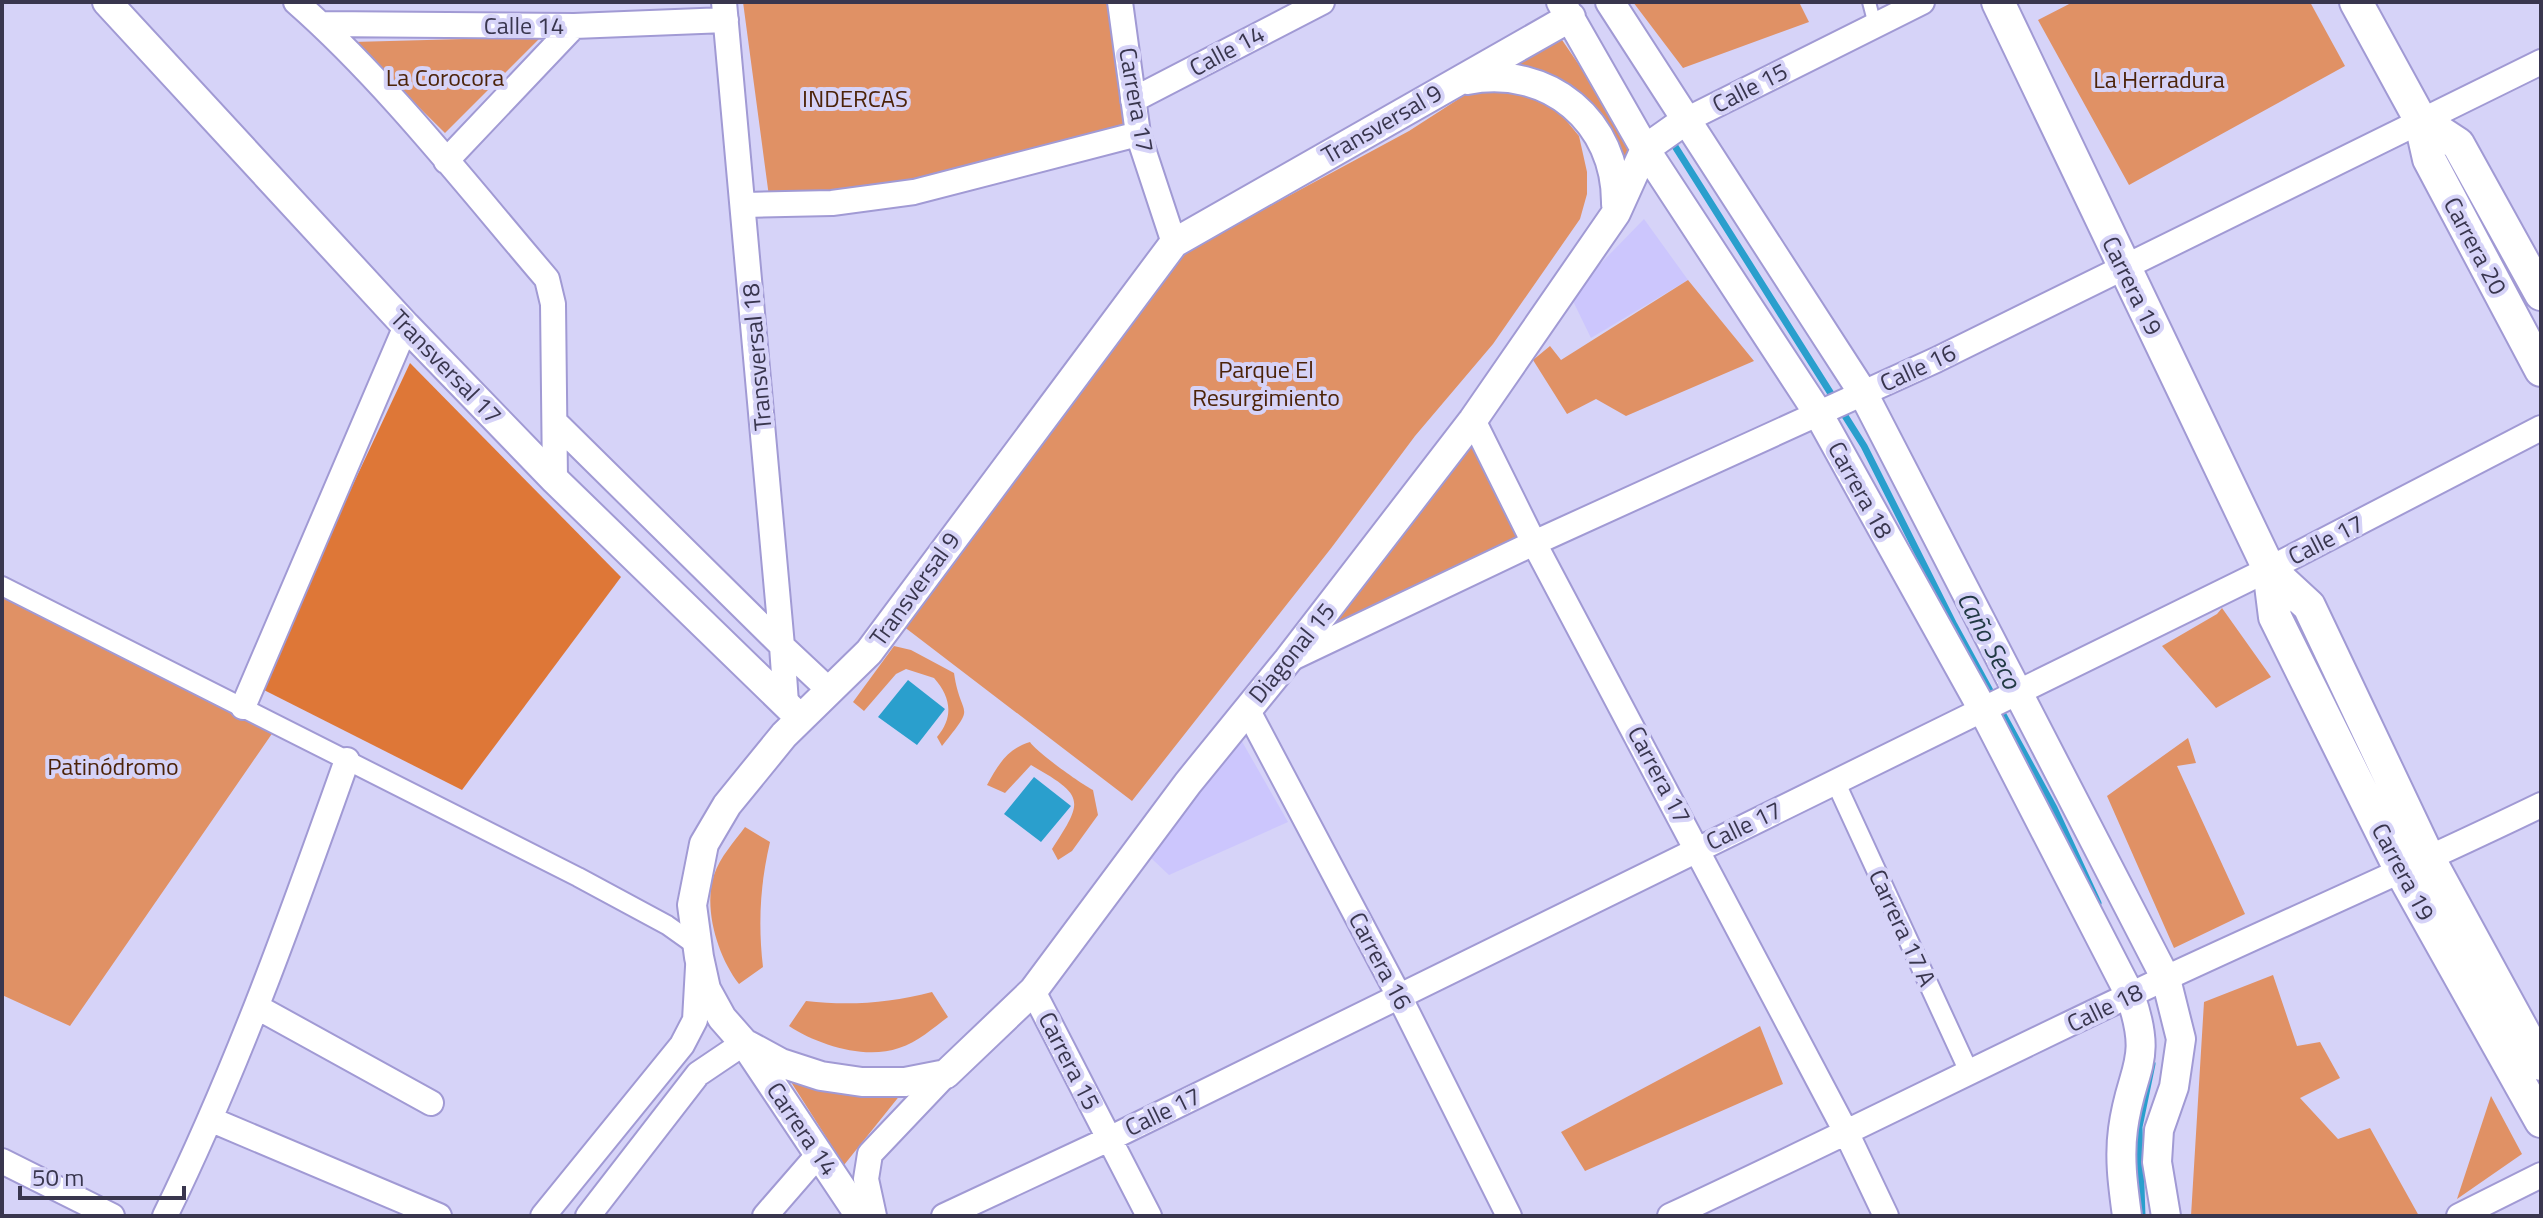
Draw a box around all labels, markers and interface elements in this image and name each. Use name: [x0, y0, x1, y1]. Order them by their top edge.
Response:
street label: Calle 14: [484, 7, 564, 43]
street label: Calle 14: [1183, 15, 1270, 85]
street label: Carrera 17: [1110, 44, 1164, 155]
street label: Calle 15: [1706, 53, 1794, 121]
park label: La Corocora: [386, 59, 504, 95]
park label: La Herradura: [2093, 61, 2225, 97]
street label: Transversal 9: [1314, 74, 1449, 172]
park label: INDERCAS: [802, 80, 908, 116]
street label: Carrera 20: [2435, 190, 2517, 301]
street label: Carrera 19: [2093, 230, 2172, 341]
street label: Transversal 18: [732, 282, 780, 432]
street label: Transversal 17: [383, 301, 511, 432]
street label: Calle 16: [1874, 334, 1962, 400]
park label: Parque El Resurgimiento: [1192, 351, 1340, 415]
street label: Carrera 18: [1819, 434, 1902, 545]
street label: Calle 17: [2282, 505, 2370, 573]
street label: Transversal 9: [860, 524, 968, 653]
water label: Caño Seco: [1947, 584, 2032, 697]
street label: Diagonal 15: [1239, 594, 1343, 710]
street label: Carrera 17: [1619, 719, 1701, 830]
park label: Patinódromo: [47, 748, 179, 784]
street label: Calle 17: [1700, 791, 1788, 859]
street label: Carrera 19: [2363, 816, 2445, 927]
street label: Carrera 17 A: [1860, 863, 1946, 992]
street label: Carrera 16: [1340, 905, 1422, 1016]
street label: Calle 18: [2061, 973, 2149, 1041]
street label: Carrera 15: [1030, 1005, 1110, 1116]
street label: Carrera 14: [758, 1074, 847, 1182]
street label: Calle 17: [1119, 1077, 1207, 1145]
scale bar: [20, 1150, 184, 1200]
text: 50 m: [32, 1159, 84, 1195]

